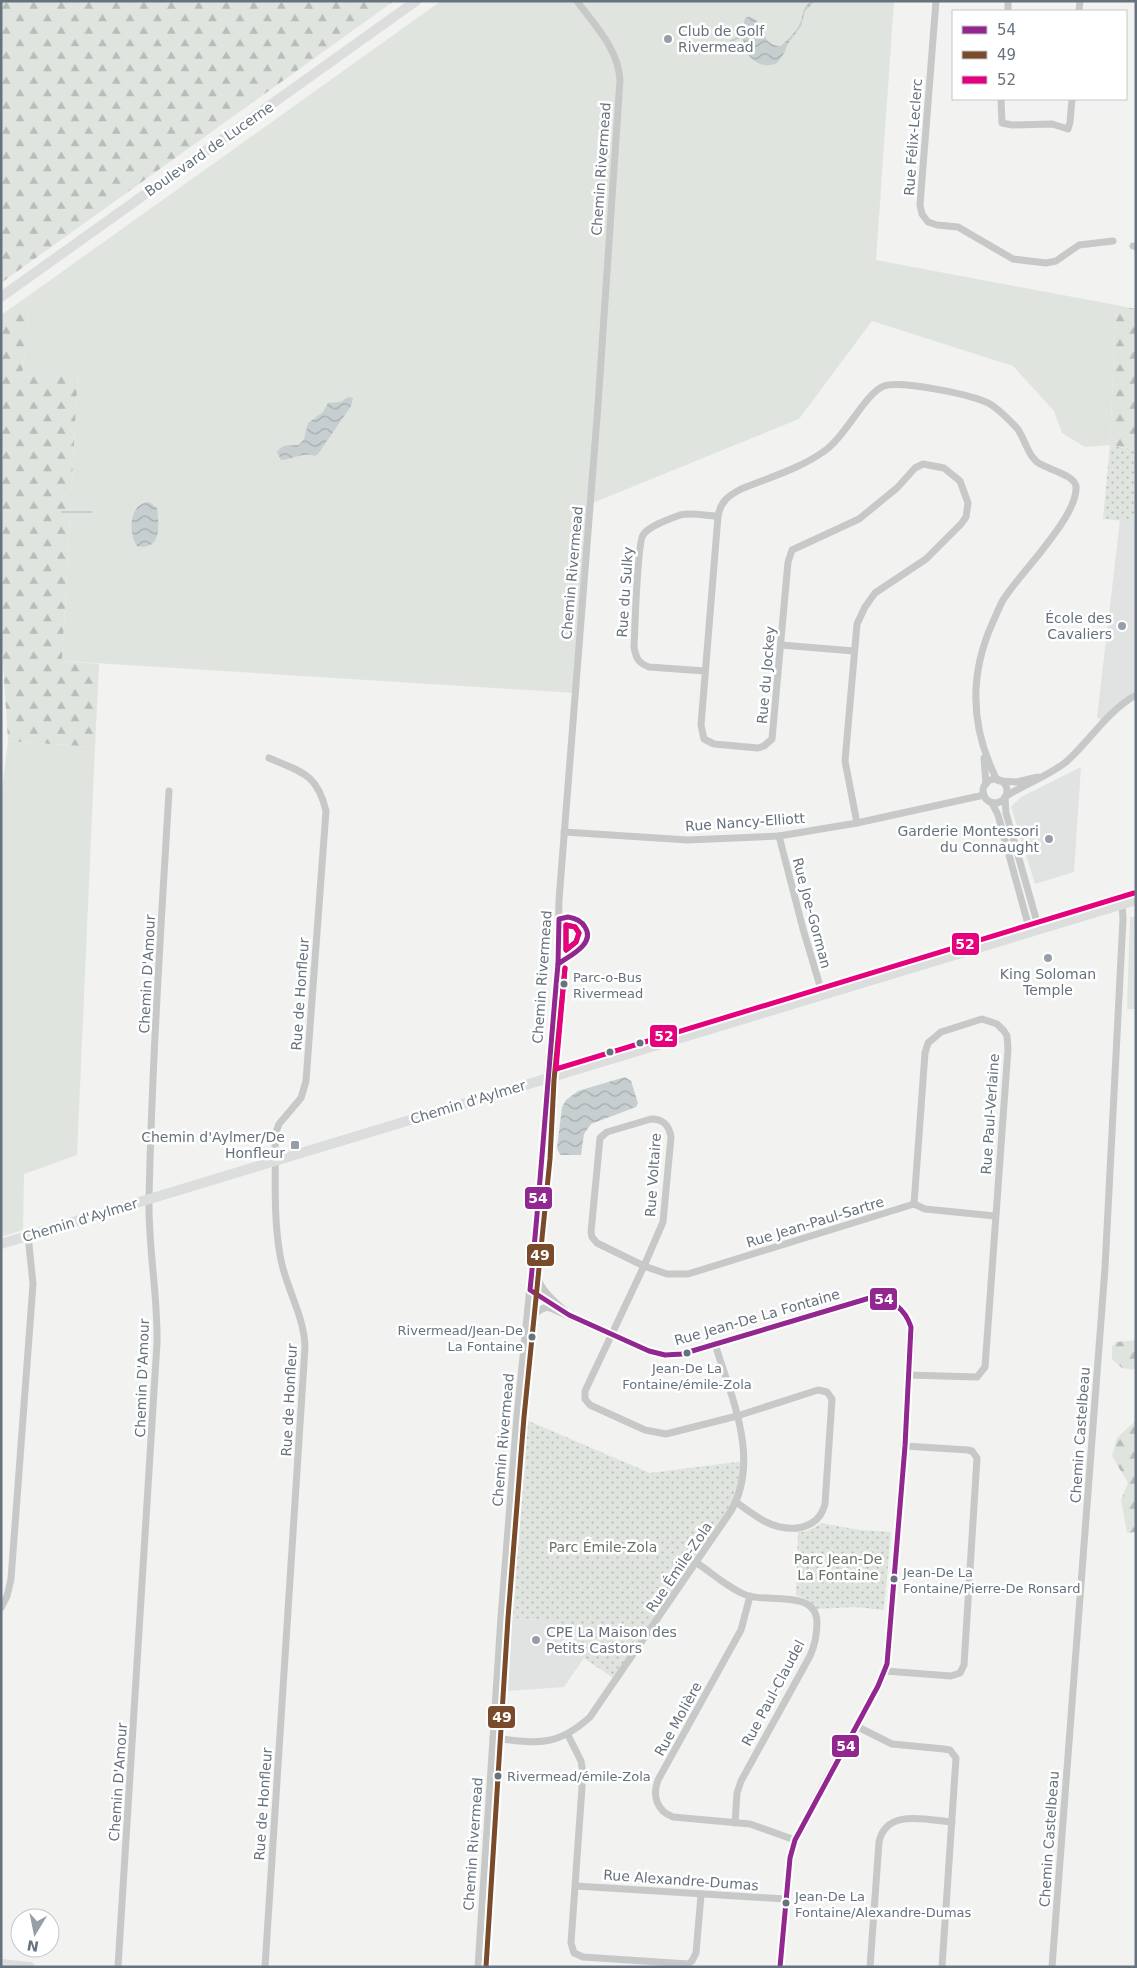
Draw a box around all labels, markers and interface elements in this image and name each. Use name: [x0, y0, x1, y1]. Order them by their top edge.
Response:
legend: [952, 10, 1127, 100]
text: 54: [997, 21, 1016, 39]
place label: Club de Golf Rivermead: [678, 23, 765, 55]
marker: Club de Golf Rivermead: [662, 33, 674, 45]
text: 49: [997, 46, 1016, 64]
text: 52: [997, 71, 1016, 89]
street label: Rue Félix-Leclerc: [901, 78, 925, 196]
street label: Boulevard de Lucerne: [142, 99, 276, 199]
street label: Chemin Rivermead: [588, 102, 614, 236]
street label: Chemin Rivermead: [558, 506, 586, 640]
street label: Rue du Sulky: [614, 546, 636, 638]
place label: École des Cavaliers: [1045, 610, 1112, 642]
marker: École des Cavaliers: [1116, 620, 1128, 632]
street label: Rue du Jockey: [754, 625, 778, 725]
street label: Rue Nancy-Elliott: [685, 810, 806, 834]
place label: Garderie Montessori du Connaught: [897, 823, 1040, 855]
marker: Garderie Montessori du Connaught: [1043, 833, 1055, 845]
street label: Rue Joe-Gorman: [790, 856, 834, 970]
street label: Chemin Rivermead: [529, 910, 555, 1044]
street label: Chemin D'Amour: [136, 914, 158, 1034]
line badge: 52: [951, 932, 980, 956]
text: 52: [955, 936, 975, 952]
street label: Rue de Honfleur: [288, 937, 312, 1051]
marker: King Soloman Temple: [1042, 952, 1054, 964]
place label: King Soloman Temple: [1000, 966, 1096, 998]
place label: Parc-o-Bus Rivermead: [573, 970, 643, 1001]
marker: Parc-o-Bus Rivermead: [559, 979, 569, 989]
line badge: 52: [649, 1024, 678, 1048]
text: 52: [654, 1028, 674, 1044]
unlabelled marker: [635, 1038, 645, 1048]
unlabelled marker: [605, 1047, 615, 1057]
street label: Rue Paul-Verlaine: [978, 1053, 1002, 1175]
street label: Chemin d'Aylmer: [408, 1077, 528, 1127]
place label: Chemin d'Aylmer/De Honfleur: [141, 1129, 285, 1161]
street label: Rue Voltaire: [642, 1133, 664, 1217]
marker: Chemin d'Aylmer/De Honfleur: [289, 1139, 301, 1151]
line badge: 54: [524, 1186, 553, 1210]
text: 54: [528, 1190, 548, 1206]
street label: Rue Jean-Paul-Sartre: [744, 1193, 886, 1251]
street label: Chemin d'Aylmer: [20, 1195, 140, 1245]
line badge: 49: [526, 1243, 555, 1267]
text: 49: [530, 1247, 550, 1263]
street label: Rue Jean-De La Fontaine: [672, 1286, 842, 1348]
line badge: 54: [869, 1287, 898, 1311]
text: 54: [874, 1291, 894, 1307]
street label: Chemin D'Amour: [132, 1318, 152, 1438]
place label: Rivermead/Jean-De La Fontaine: [398, 1323, 523, 1354]
marker: Rivermead/Jean-De La Fontaine: [527, 1332, 537, 1342]
street label: Rue de Honfleur: [278, 1343, 300, 1457]
marker: Jean-De La Fontaine/émile-Zola: [682, 1348, 692, 1358]
place label: Jean-De La Fontaine/émile-Zola: [622, 1361, 752, 1392]
street label: Chemin Castelbeau: [1067, 1366, 1093, 1504]
street label: Chemin Rivermead: [489, 1373, 517, 1507]
street label: Rue Émile-Zola: [643, 1519, 715, 1615]
park label: Parc Émile-Zola: [549, 1539, 657, 1555]
park label: Parc Jean-De La Fontaine: [794, 1551, 882, 1583]
place label: Jean-De La Fontaine/Pierre-De Ronsard: [902, 1565, 1080, 1596]
marker: Jean-De La Fontaine/Pierre-De Ronsard: [889, 1574, 899, 1584]
place label: CPE La Maison des Petits Castors: [546, 1624, 677, 1656]
marker: CPE La Maison des Petits Castors: [530, 1634, 542, 1646]
street label: Rue Paul-Claudel: [738, 1637, 808, 1749]
street label: Rue Molière: [651, 1679, 705, 1759]
line badge: 49: [487, 1705, 516, 1729]
text: 49: [492, 1709, 512, 1725]
street label: Chemin D'Amour: [106, 1722, 130, 1842]
line badge: 54: [831, 1734, 860, 1758]
text: 54: [836, 1738, 856, 1754]
street label: Rue de Honfleur: [251, 1747, 275, 1861]
place label: Rivermead/émile-Zola: [507, 1769, 651, 1784]
street label: Chemin Castelbeau: [1036, 1770, 1062, 1908]
marker: Rivermead/émile-Zola: [493, 1771, 503, 1781]
street label: Chemin Rivermead: [460, 1777, 486, 1911]
street label: Rue Alexandre-Dumas: [603, 1867, 759, 1893]
place label: Jean-De La Fontaine/Alexandre-Dumas: [794, 1889, 972, 1920]
marker: Jean-De La Fontaine/Alexandre-Dumas: [781, 1898, 791, 1908]
north arrow: [10, 1908, 60, 1958]
text: N: [26, 1937, 40, 1955]

